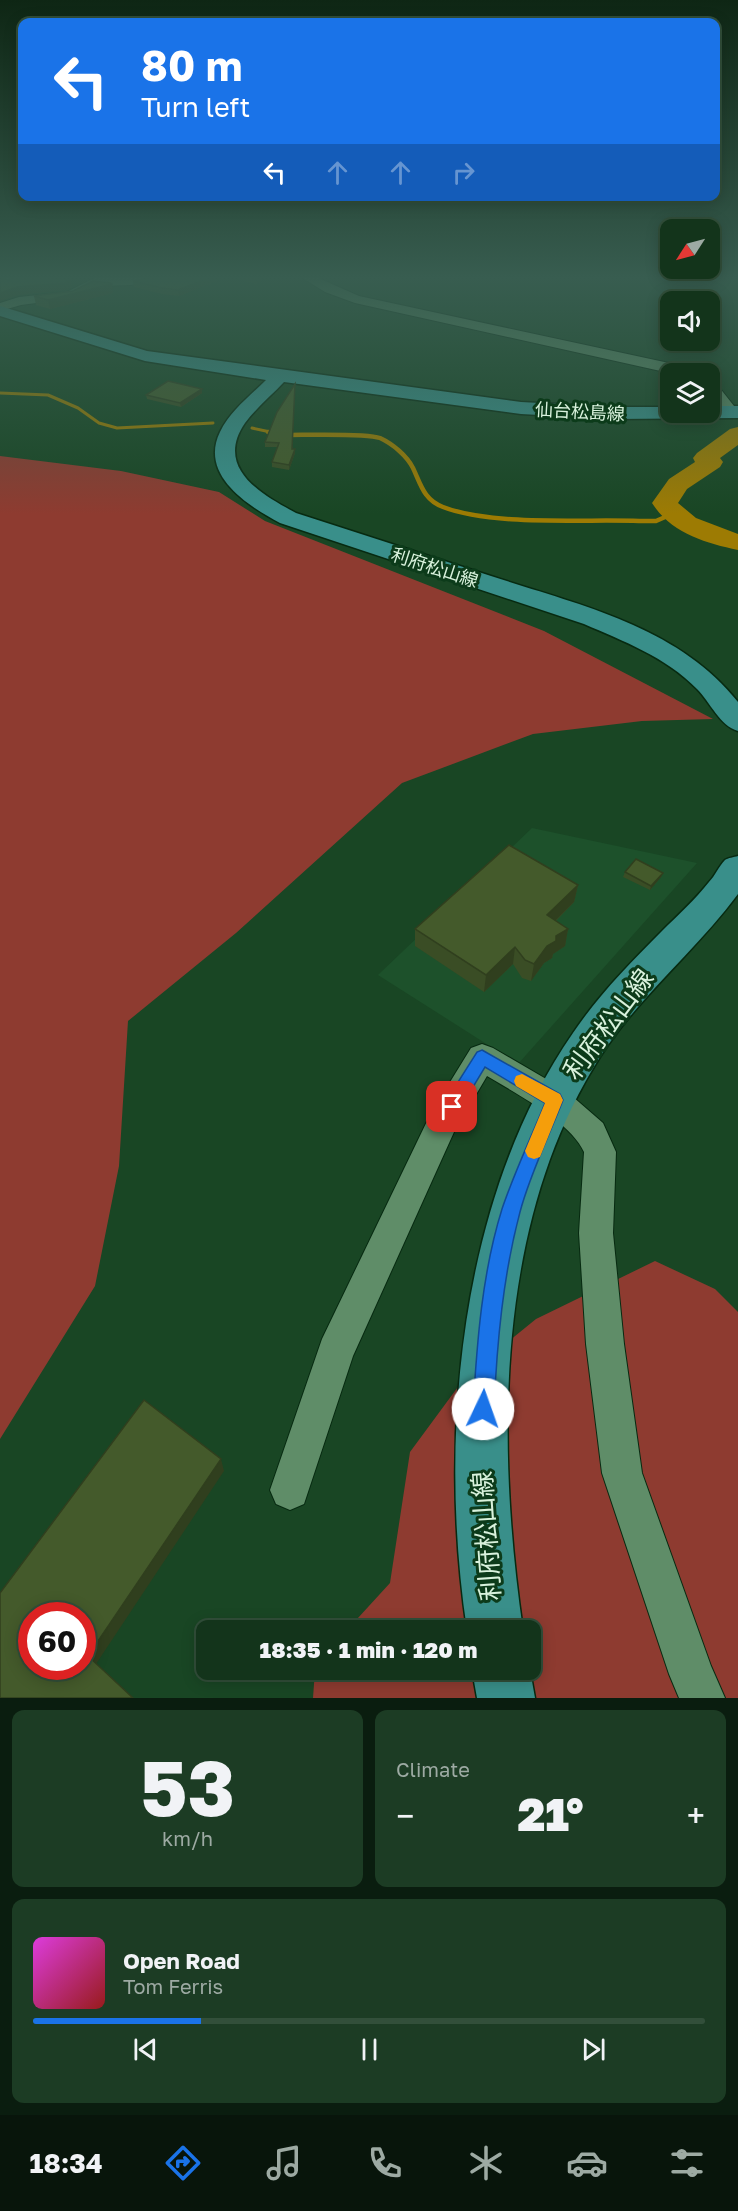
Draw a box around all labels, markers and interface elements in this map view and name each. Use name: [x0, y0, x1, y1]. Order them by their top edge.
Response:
text: 80 m: [141, 40, 242, 90]
icon: left: [42, 42, 120, 120]
text: Turn left: [141, 91, 250, 123]
icon: left: [258, 156, 291, 189]
icon: ahead: [321, 156, 354, 189]
icon: ahead: [384, 156, 417, 189]
icon: right: [447, 156, 480, 189]
north arrow: [660, 219, 720, 279]
map controls: [660, 219, 720, 423]
button: sound: [660, 291, 720, 351]
button: layers: [660, 363, 720, 423]
street label: 仙台松島線: [534, 398, 626, 424]
street label: 利府松山線: [389, 543, 481, 591]
street label: 利府松山線: [556, 963, 660, 1085]
pin: [426, 1081, 477, 1132]
icon: arrive: [435, 1090, 468, 1123]
position arrow: [451, 1377, 515, 1441]
street label: 利府松山線: [466, 1470, 506, 1602]
speed limit sign: 60: [18, 1602, 96, 1680]
text: 18:35 · 1 min · 120 m: [260, 1636, 477, 1663]
text: 53: [140, 1740, 235, 1833]
text: Climate: [396, 1757, 470, 1781]
text: 21°: [517, 1787, 584, 1841]
text: −: [396, 1796, 414, 1835]
text: +: [687, 1796, 705, 1835]
text: km/h: [162, 1826, 213, 1850]
text: Open Road: [123, 1947, 240, 1974]
text: Tom Ferris: [123, 1974, 223, 1998]
icon: previous: [129, 2033, 162, 2066]
icon: pause: [353, 2033, 386, 2066]
icon: next: [577, 2033, 610, 2066]
icon: directions: [162, 2142, 204, 2184]
icon: music: [263, 2142, 305, 2184]
icon: phone: [364, 2142, 406, 2184]
icon: climate: [465, 2142, 507, 2184]
icon: car: [566, 2142, 608, 2184]
icon: filters: [666, 2142, 708, 2184]
text: 18:34: [29, 2147, 103, 2179]

